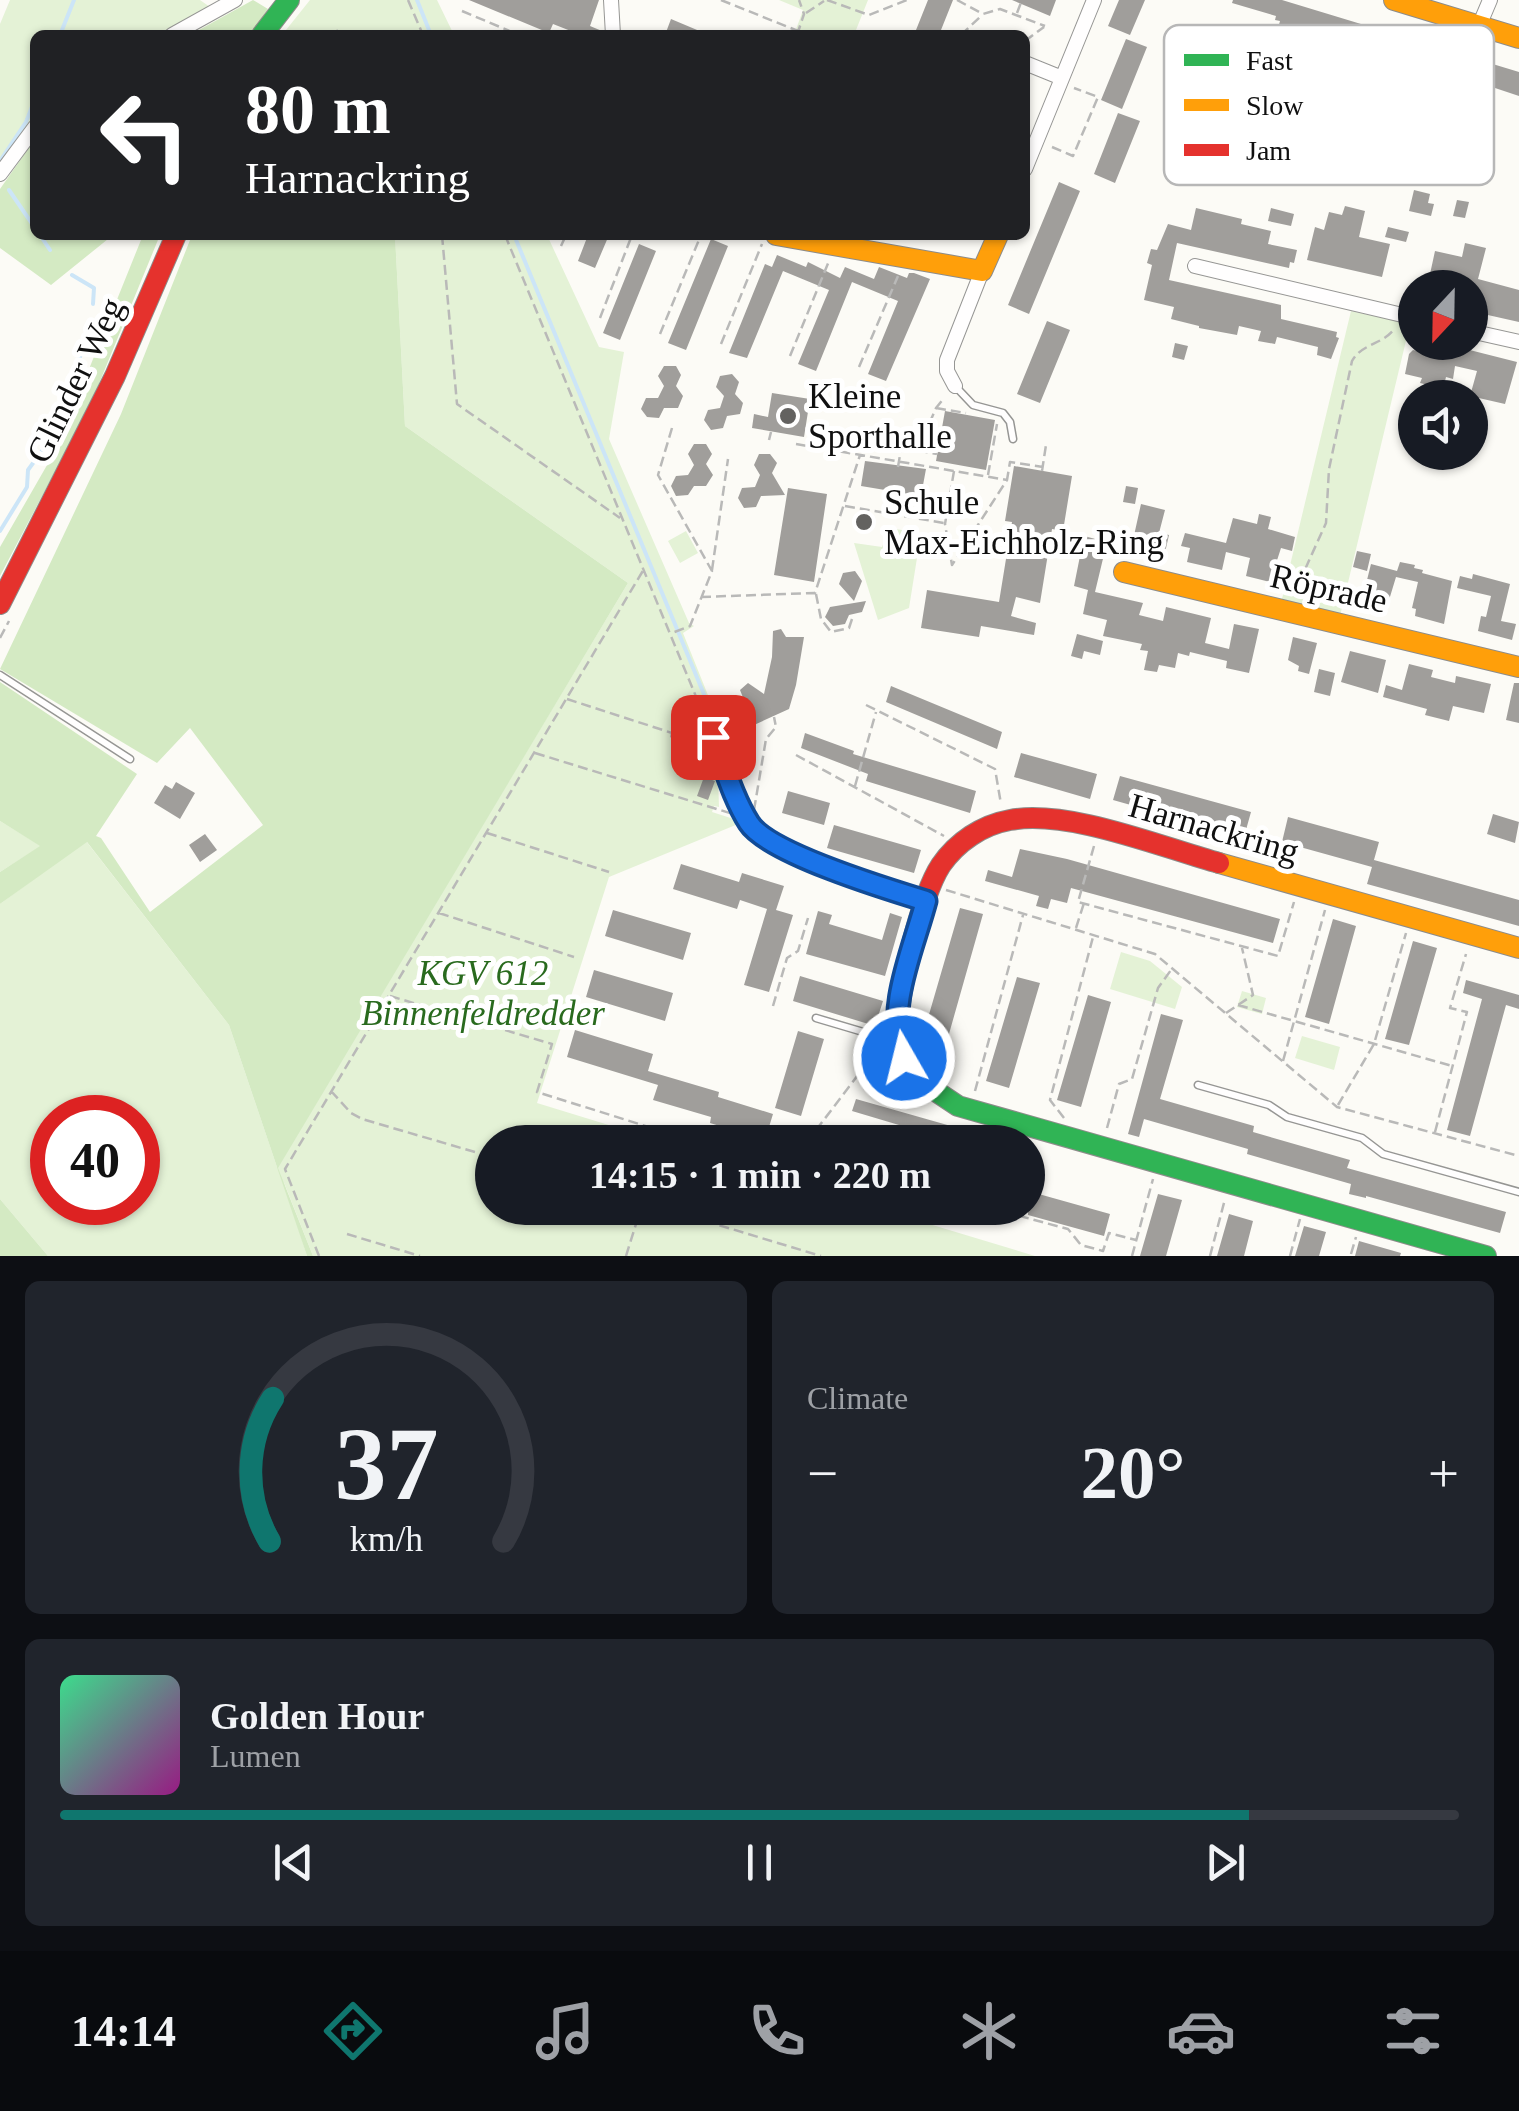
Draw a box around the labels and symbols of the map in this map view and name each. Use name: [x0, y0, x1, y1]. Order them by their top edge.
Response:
legend: [1164, 25, 1494, 185]
text: Fast: [1246, 45, 1293, 76]
text: Slow: [1246, 90, 1304, 121]
text: Jam: [1246, 135, 1291, 166]
north arrow: [1398, 270, 1488, 360]
street label: Glinder Weg: [19, 292, 132, 469]
place label: Kleine Sporthalle: [808, 377, 952, 456]
marker: Kleine Sporthalle: [777, 405, 799, 427]
place label: Schule Max-Eichholz-Ring: [884, 483, 1164, 562]
marker: Schule Max-Eichholz-Ring: [853, 511, 875, 533]
street label: Röprade: [1267, 556, 1391, 621]
pin: [671, 695, 756, 780]
street label: Harnackring: [1124, 786, 1303, 871]
park label: KGV 612 Binnenfeldredder: [361, 954, 605, 1033]
position arrow: [852, 1006, 956, 1110]
speed limit sign: 40: [30, 1095, 160, 1225]

